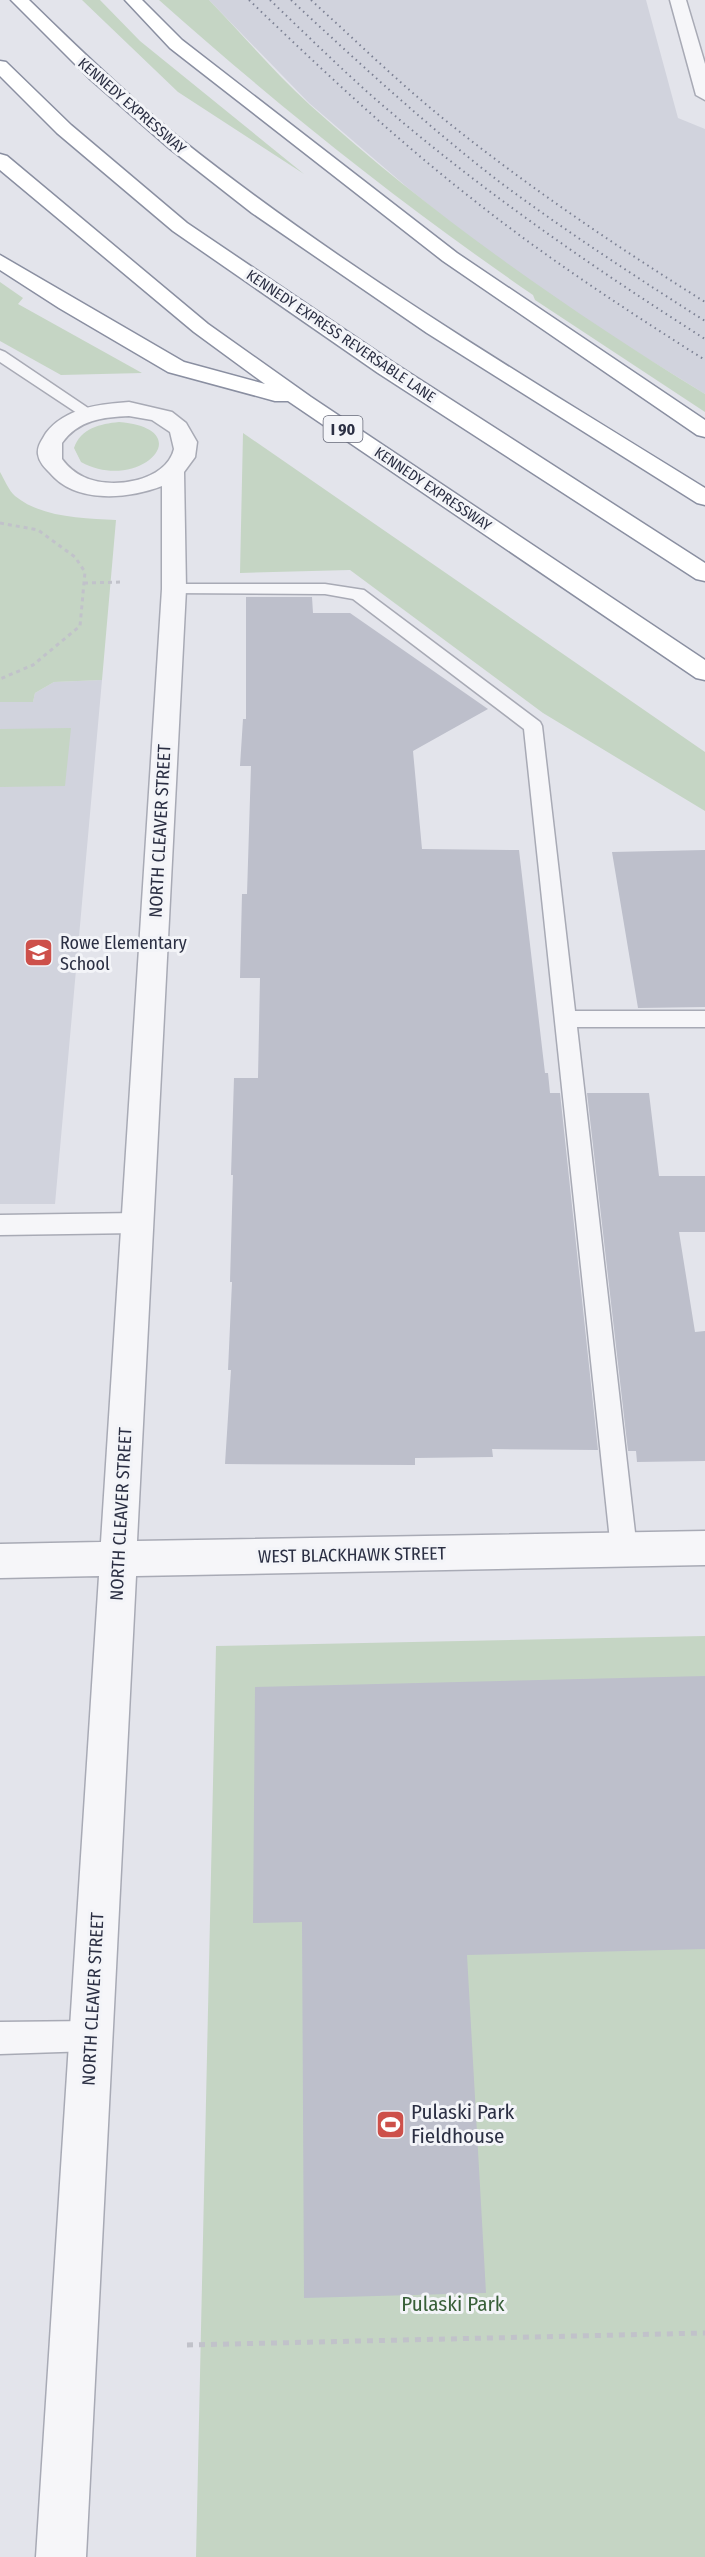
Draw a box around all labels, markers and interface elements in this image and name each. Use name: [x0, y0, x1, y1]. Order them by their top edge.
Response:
street label: KENNEDY EXPRESSWAY: [74, 54, 190, 158]
street label: KENNEDY EXPRESS REVERSABLE LANE: [243, 266, 439, 406]
road number: I 90: [324, 416, 362, 442]
street label: KENNEDY EXPRESSWAY: [371, 443, 495, 535]
street label: NORTH CLEAVER STREET: [144, 743, 176, 918]
place label: Rowe Elementary School: [60, 932, 187, 975]
school or university icon: Rowe Elementary School: [23, 937, 55, 969]
street label: NORTH CLEAVER STREET: [105, 1426, 137, 1601]
street label: WEST BLACKHAWK STREET: [258, 1542, 447, 1568]
street label: NORTH CLEAVER STREET: [77, 1911, 109, 2086]
place label: Pulaski Park Fieldhouse: [411, 2099, 515, 2149]
sports icon: Pulaski Park Fieldhouse: [374, 2108, 406, 2140]
park label: Pulaski Park: [401, 2291, 505, 2317]

